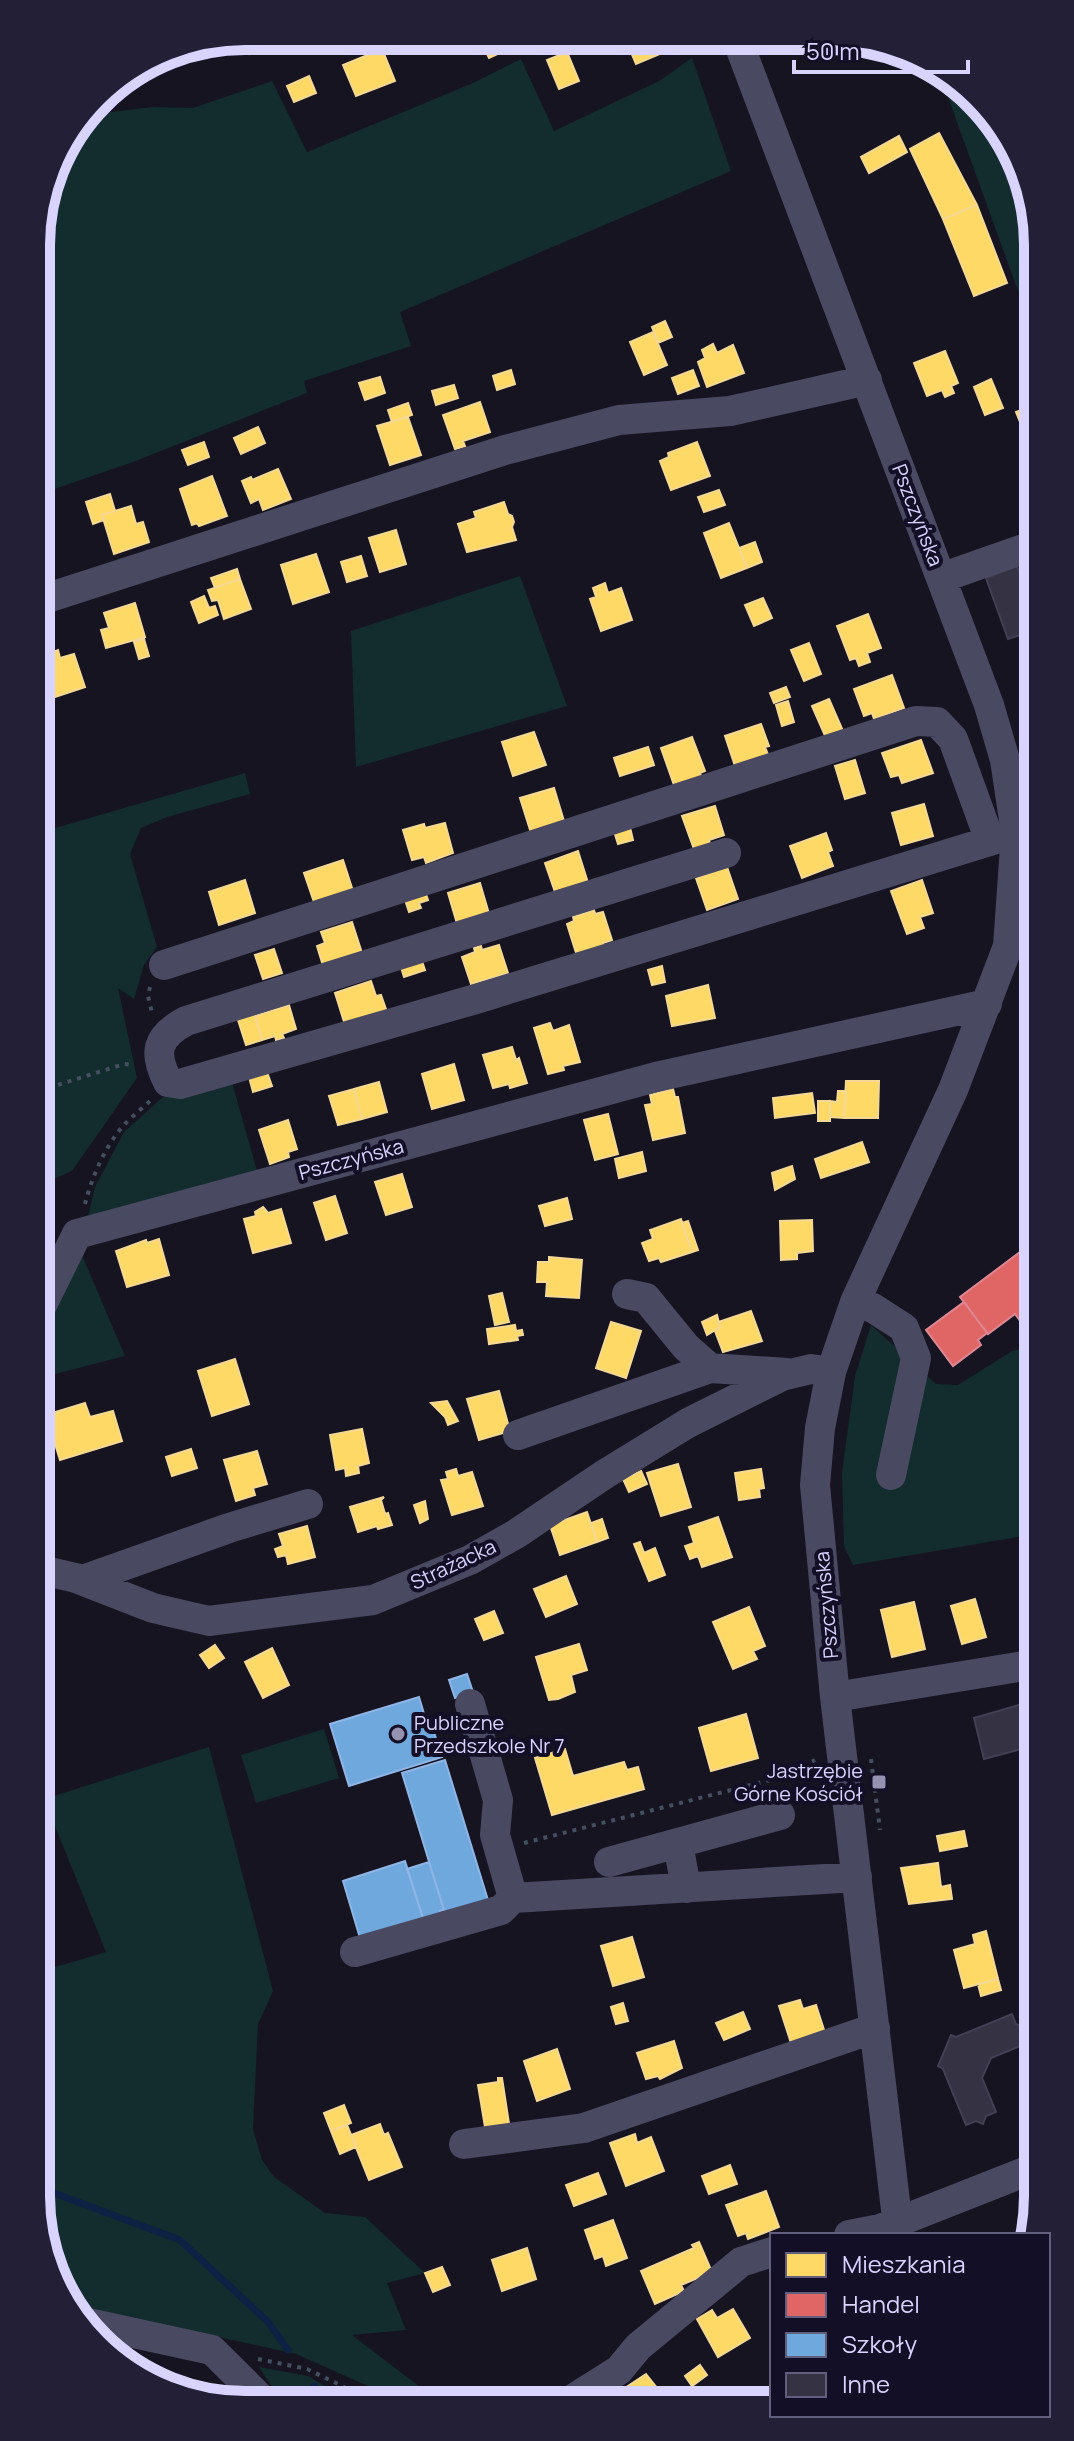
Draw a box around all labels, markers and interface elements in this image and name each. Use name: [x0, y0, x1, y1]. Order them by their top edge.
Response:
scale bar: [794, 24, 968, 74]
text: 50 m: [806, 34, 860, 67]
street label: Pszczyńska: [886, 460, 950, 570]
street label: Pszczyńska: [296, 1132, 406, 1186]
street label: Strażacka: [406, 1532, 500, 1596]
street label: Pszczyńska: [808, 1550, 844, 1660]
place label: Publiczne Przedszkole Nr 7: [414, 1709, 565, 1759]
marker: Publiczne Przedszkole Nr 7: [389, 1725, 407, 1743]
place label: Jastrzębie Górne Kościół: [734, 1757, 863, 1807]
marker: Jastrzębie Górne Kościół: [870, 1773, 888, 1791]
legend: [770, 2233, 1050, 2417]
text: Mieszkania: [842, 2247, 966, 2280]
text: Handel: [842, 2287, 920, 2320]
text: Szkoły: [842, 2327, 917, 2360]
text: Inne: [842, 2367, 890, 2400]

